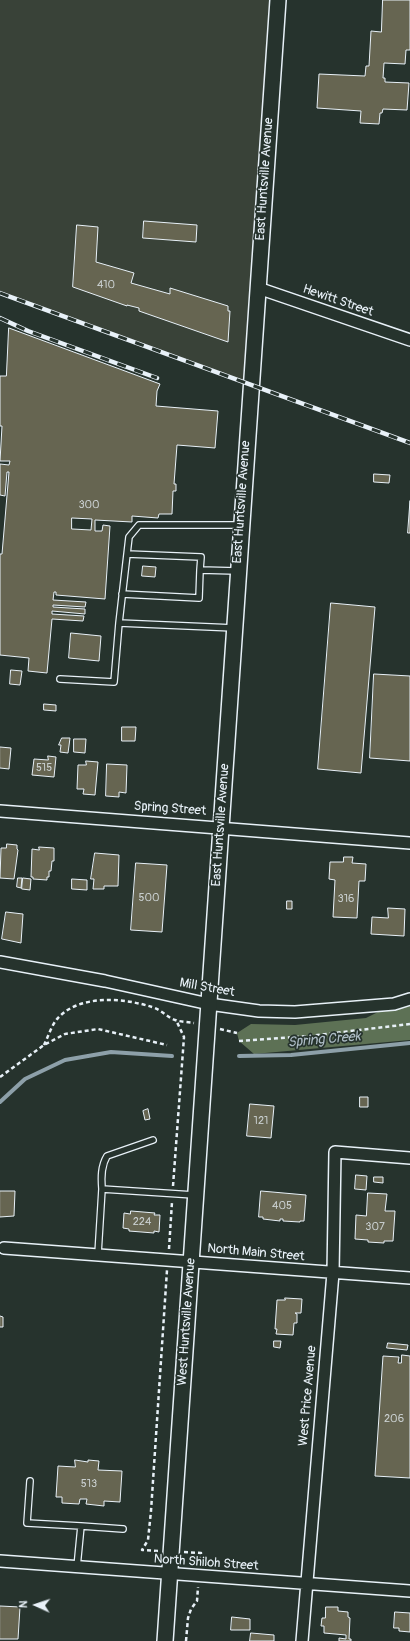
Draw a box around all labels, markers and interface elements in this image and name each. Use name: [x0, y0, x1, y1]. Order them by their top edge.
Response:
street label: East Huntsville Avenue: [253, 117, 277, 241]
house number: 410: [97, 278, 115, 292]
street label: Hewitt Street: [301, 282, 375, 320]
street label: East Huntsville Avenue: [230, 440, 254, 564]
house number: 300: [78, 498, 100, 512]
house number: 515: [36, 761, 52, 775]
street label: East Huntsville Avenue: [209, 763, 233, 887]
street label: Spring Street: [133, 799, 207, 819]
house number: 500: [139, 891, 159, 905]
house number: 316: [338, 892, 354, 906]
street label: Mill Street: [178, 975, 236, 1001]
water label: Spring Creek: [287, 1028, 361, 1052]
house number: 121: [254, 1114, 268, 1128]
house number: 405: [272, 1199, 292, 1213]
house number: 224: [133, 1215, 151, 1229]
house number: 307: [365, 1220, 385, 1234]
street label: North Main Street: [207, 1241, 305, 1265]
street label: West Huntsville Avenue: [175, 1258, 199, 1386]
street label: West Price Avenue: [296, 1345, 320, 1447]
house number: 206: [384, 1412, 404, 1426]
house number: 513: [81, 1477, 97, 1491]
street label: North Shiloh Street: [153, 1552, 259, 1574]
north arrow: [16, 1585, 56, 1625]
text: N: [17, 1600, 30, 1608]

